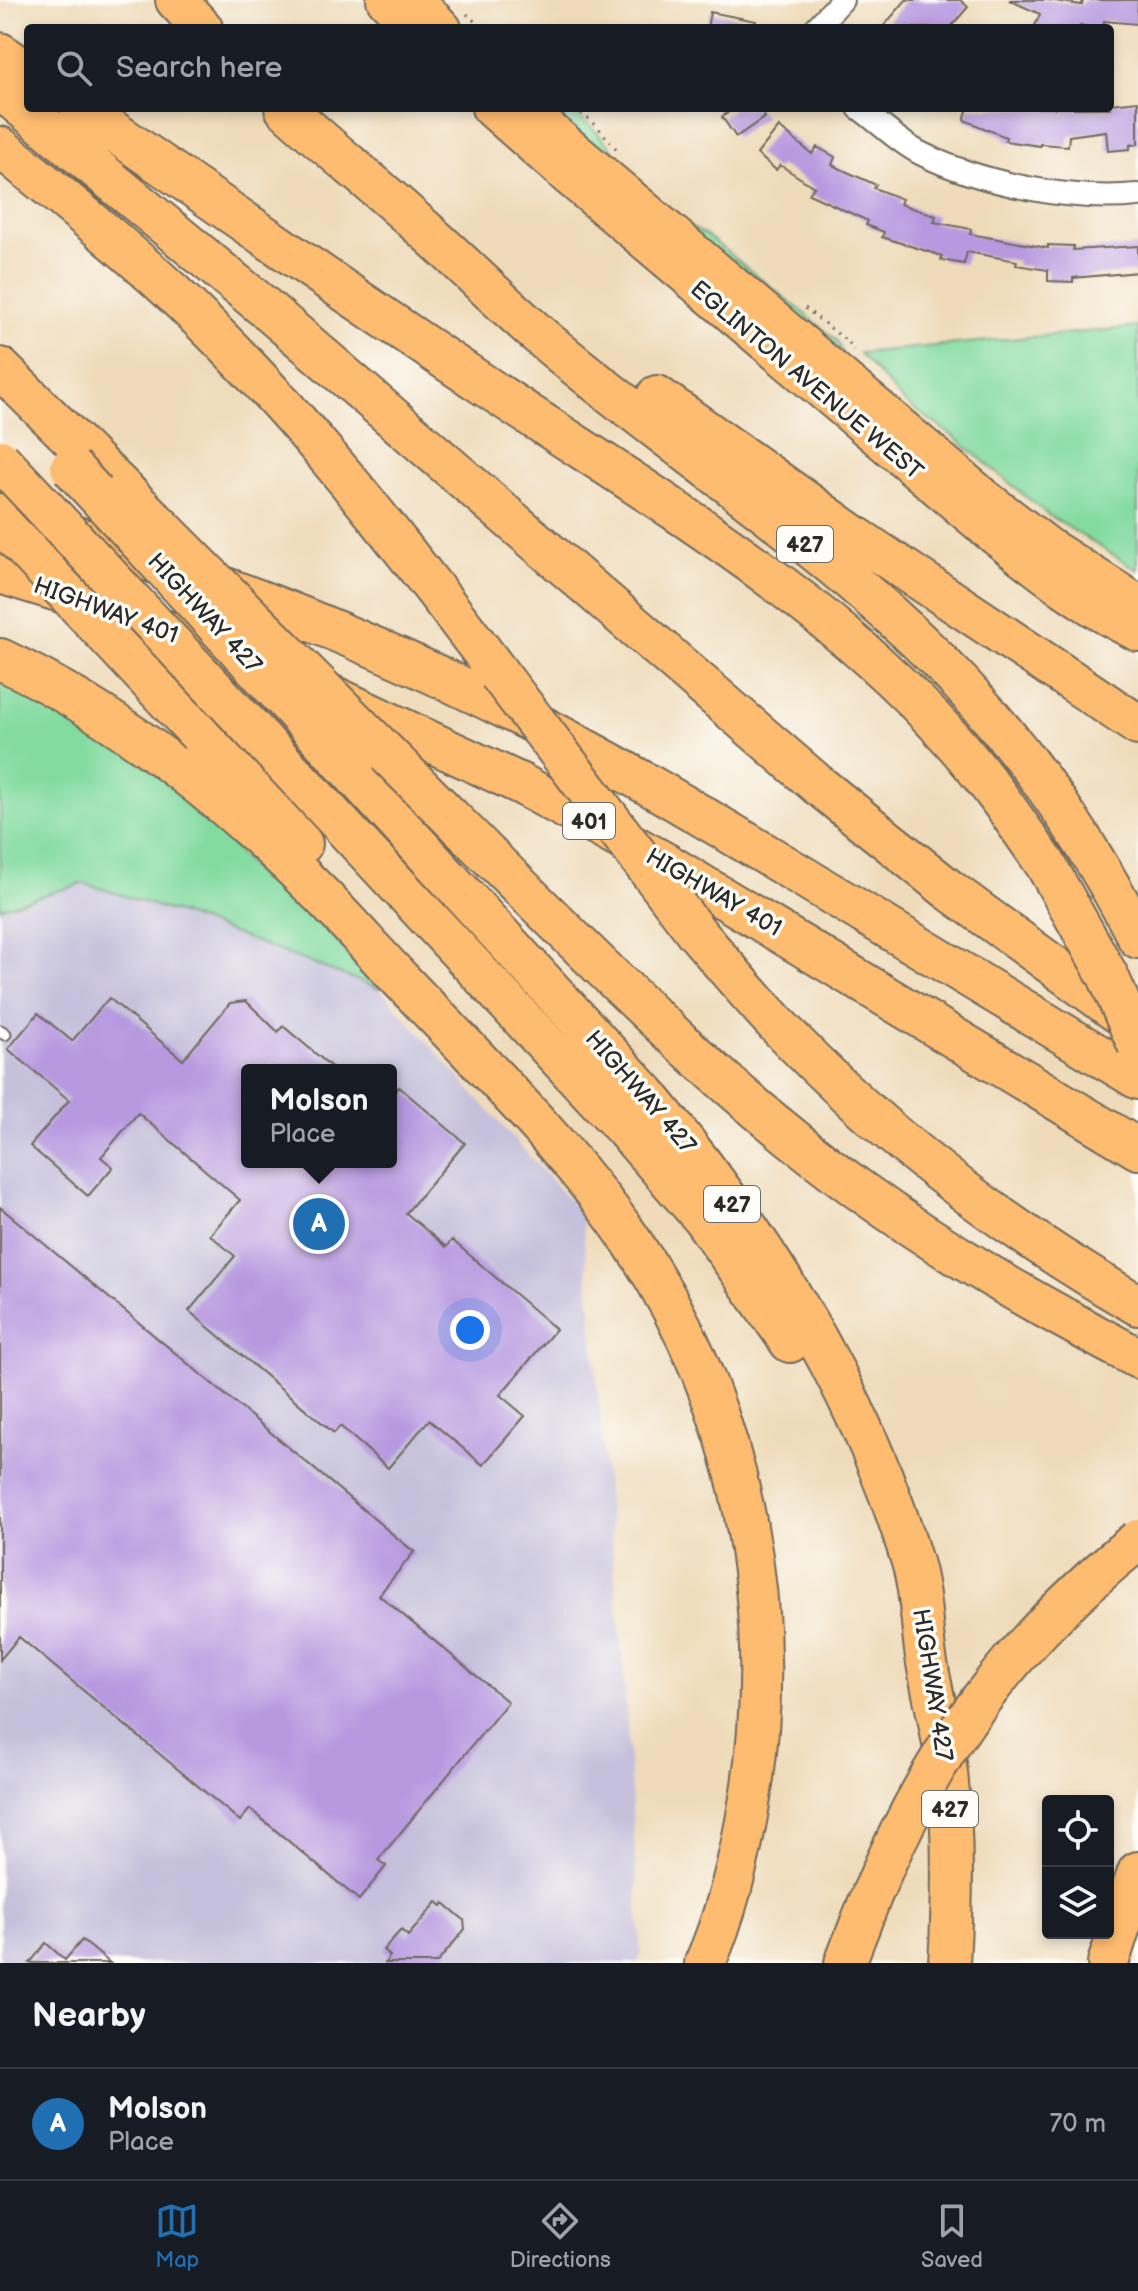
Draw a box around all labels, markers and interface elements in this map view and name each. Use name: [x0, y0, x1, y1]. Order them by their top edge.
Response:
search box: [24, 24, 1114, 112]
icon: search: [52, 46, 96, 90]
text: Search here: [116, 50, 282, 86]
street label: EGLINTON AVENUE WEST: [684, 274, 929, 487]
road number: 427: [777, 526, 833, 562]
street label: HIGHWAY 427: [141, 547, 268, 680]
street label: HIGHWAY 401: [30, 571, 182, 650]
road number: 401: [563, 803, 615, 839]
street label: HIGHWAY 401: [641, 842, 787, 943]
street label: HIGHWAY 427: [579, 1025, 702, 1160]
popup: [241, 1064, 397, 1168]
text: Molson: [269, 1083, 369, 1119]
text: Place: [269, 1119, 335, 1150]
road number: 427: [704, 1186, 760, 1222]
pin: A: [293, 1194, 345, 1254]
your location: [450, 1310, 490, 1350]
street label: HIGHWAY 427: [906, 1607, 959, 1764]
road number: 427: [922, 1791, 978, 1827]
map controls: [1042, 1795, 1114, 1939]
button: locate: [1042, 1795, 1114, 1867]
button: layers: [1042, 1867, 1114, 1939]
text: Nearby: [32, 1995, 146, 2036]
text: Molson: [108, 2091, 207, 2127]
text: A: [50, 2109, 66, 2140]
text: 70 m: [1049, 2109, 1106, 2140]
text: Place: [108, 2127, 174, 2158]
tab: Map: [155, 2199, 199, 2274]
tab: Directions: [510, 2199, 611, 2274]
tab: Saved: [921, 2199, 983, 2274]

